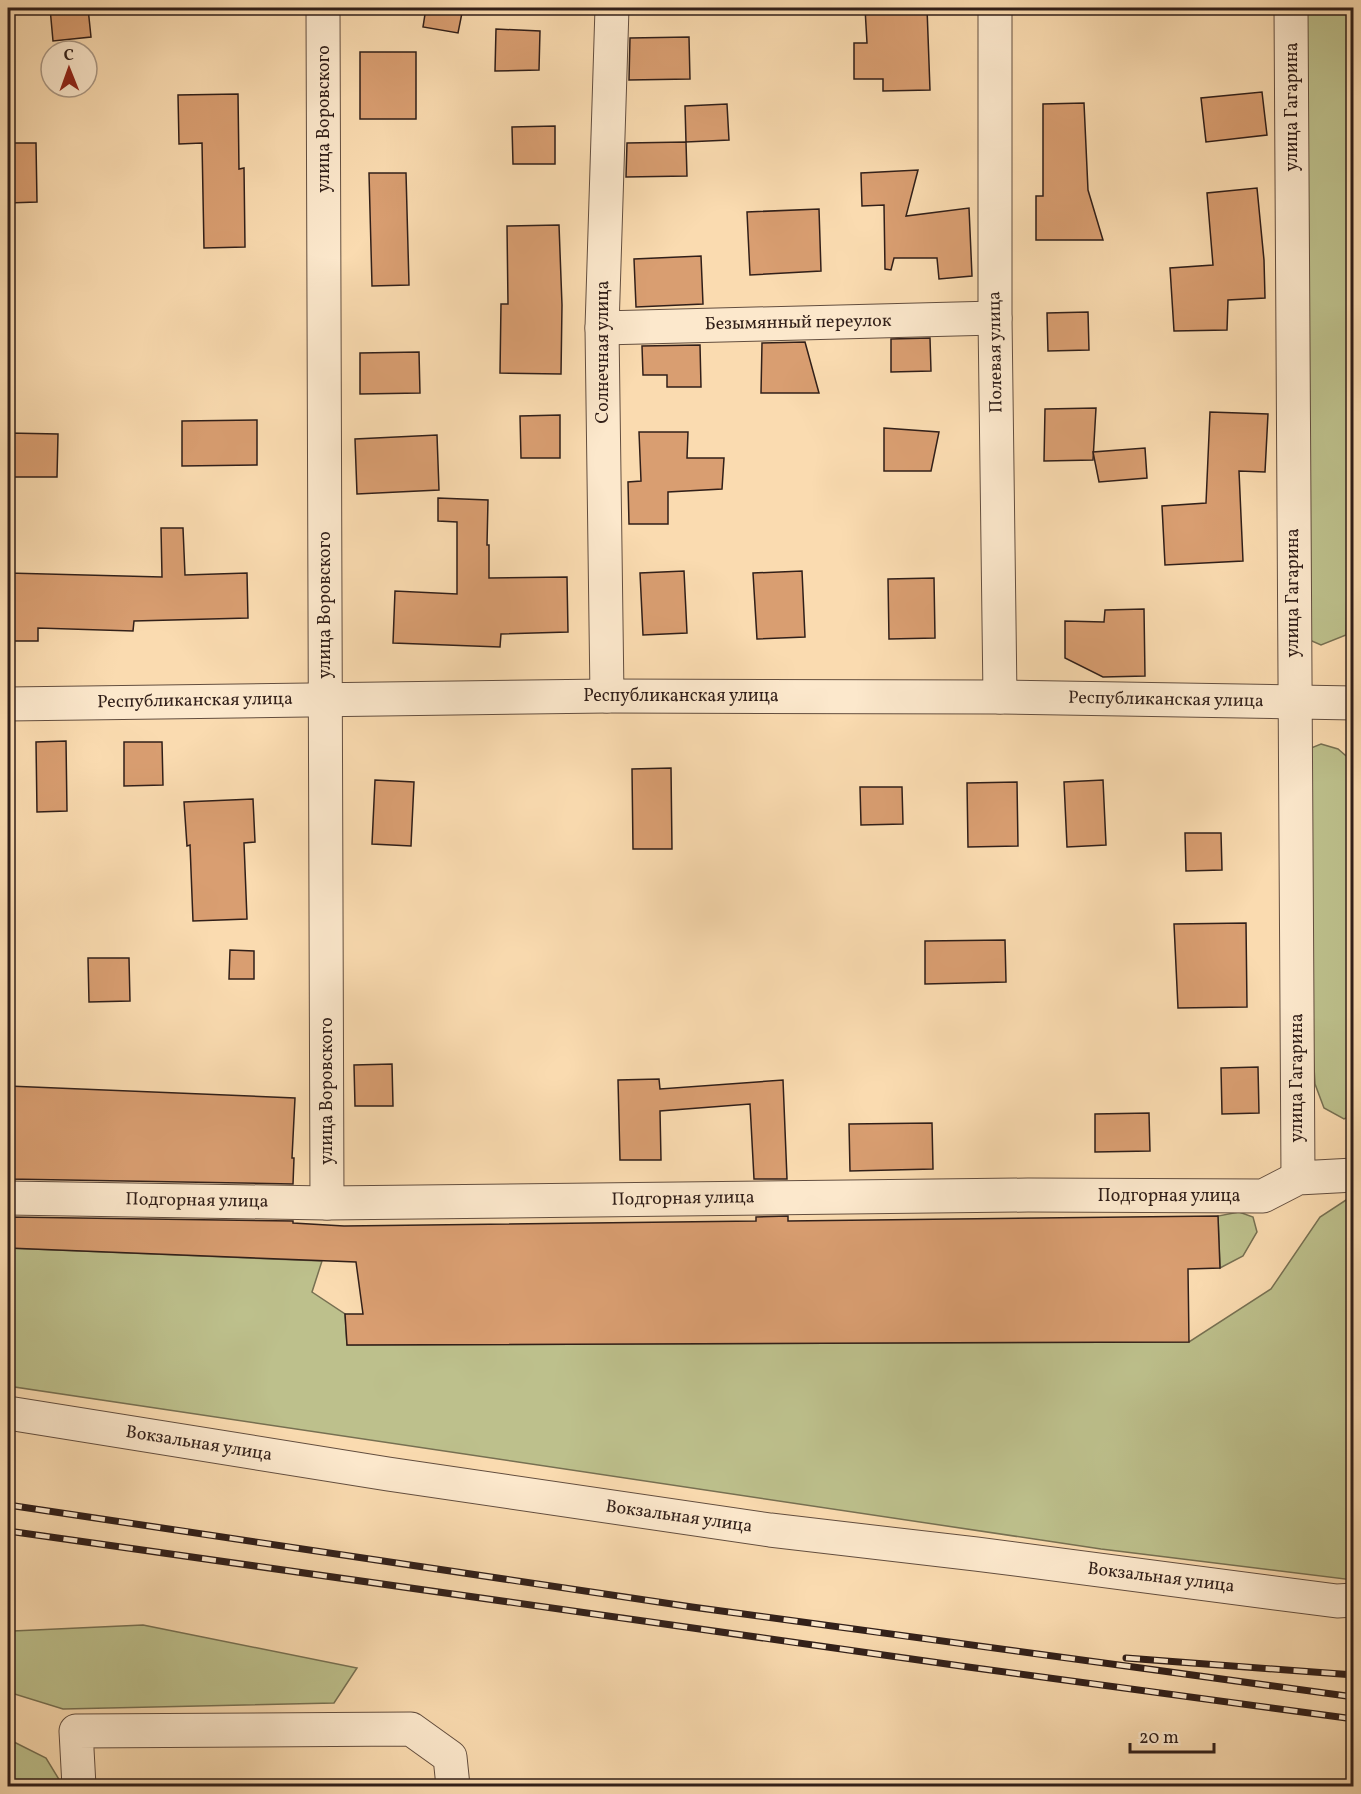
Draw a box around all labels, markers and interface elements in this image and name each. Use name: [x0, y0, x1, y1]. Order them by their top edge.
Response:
north arrow: [39, 39, 99, 99]
street label: улица Гагарина: [1280, 42, 1305, 172]
text: С: [63, 45, 74, 67]
street label: улица Воровского: [312, 45, 337, 193]
street label: Солнечная улица: [591, 281, 616, 423]
street label: Полевая улица: [982, 291, 1010, 413]
street label: Безымянный переулок: [704, 309, 892, 337]
street label: улица Гагарина: [1281, 528, 1306, 658]
street label: улица Воровского: [313, 531, 338, 679]
street label: Республиканская улица: [583, 684, 779, 709]
street label: Республиканская улица: [1068, 686, 1264, 714]
street label: Республиканская улица: [97, 687, 293, 715]
street label: улица Гагарина: [1285, 1013, 1310, 1143]
street label: улица Воровского: [315, 1017, 340, 1165]
street label: Подгорная улица: [1097, 1184, 1241, 1209]
street label: Подгорная улица: [611, 1185, 755, 1213]
street label: Подгорная улица: [125, 1187, 269, 1215]
street label: Вокзальная улица: [124, 1420, 274, 1468]
street label: Вокзальная улица: [604, 1494, 754, 1540]
street label: Вокзальная улица: [1086, 1557, 1236, 1599]
scale bar: [1130, 1716, 1214, 1754]
text: 20 m: [1139, 1726, 1179, 1751]

